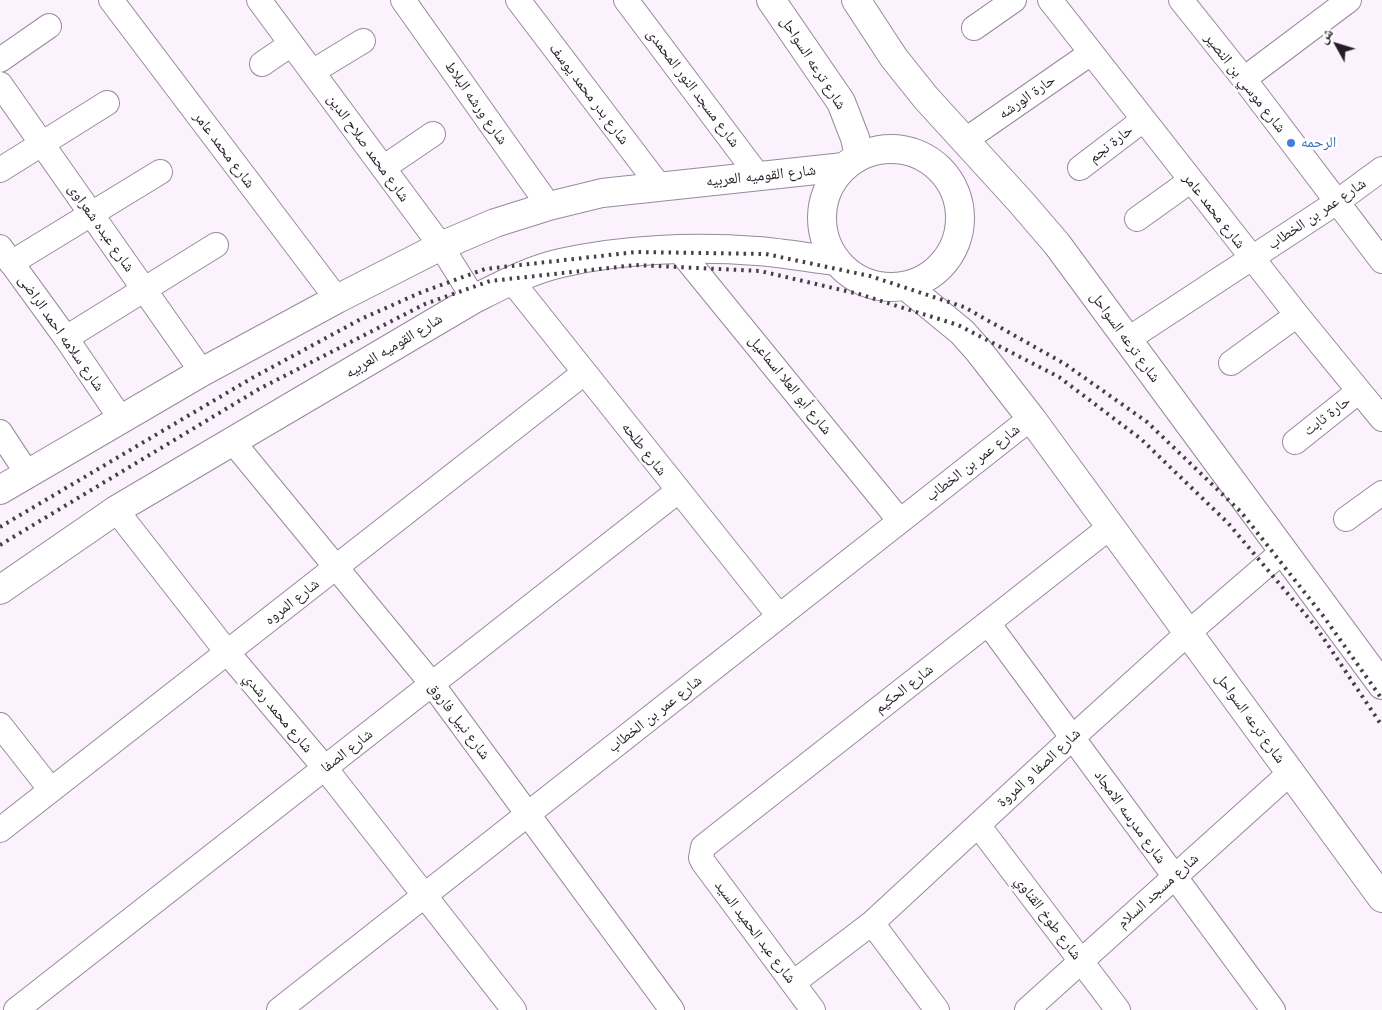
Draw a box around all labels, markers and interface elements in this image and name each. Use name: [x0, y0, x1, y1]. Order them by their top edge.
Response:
street label: شارع ترعه السواحل: [776, 13, 850, 113]
north arrow: [1312, 20, 1362, 70]
text: ش: [1314, 24, 1337, 47]
street label: شارع مسجد النور المحمدى: [643, 25, 743, 151]
street label: شارع موسي بن النصير: [1200, 29, 1290, 137]
street label: شارع بدر محمد يوسف: [545, 40, 633, 148]
street label: شارع ورشه البلاط: [441, 58, 511, 148]
street label: حارة الورشه: [995, 71, 1059, 123]
street label: شارع محمد صلاح الدين: [323, 91, 413, 205]
street label: شارع محمد عامر: [189, 108, 259, 192]
street label: حارة نجم: [1085, 121, 1137, 167]
place label: الرحمه: [1301, 134, 1336, 152]
marker: الرحمه: [1285, 137, 1297, 149]
street label: شارع القوميه العربيه: [705, 161, 817, 191]
street label: شارع محمد عامر: [1179, 170, 1249, 252]
street label: شارع عمر بن الخطاب: [1264, 174, 1370, 254]
street label: شارع عبده شعراوى: [64, 180, 138, 276]
street label: شارع سلامه احمد الراضى: [14, 271, 108, 395]
street label: شارع ترعه السواحل: [1086, 288, 1164, 386]
street label: شارع القوميه العربيه: [342, 310, 446, 382]
street label: شارع أبو العلا اسماعيل: [744, 332, 836, 438]
street label: حارة ثابت: [1300, 392, 1354, 440]
street label: شارع طلحه: [618, 419, 670, 479]
street label: شارع عمر بن الخطاب: [922, 421, 1024, 505]
street label: شارع المروه: [261, 575, 323, 629]
street label: شارع الحكيم: [871, 661, 937, 717]
street label: شارع محمد رشدي: [239, 669, 317, 757]
street label: شارع ترعه السواحل: [1211, 669, 1289, 767]
street label: شارع عمر بن الخطاب: [604, 672, 706, 756]
street label: شارع نبيل فاروق: [424, 679, 494, 763]
street label: شارع الصفا: [318, 725, 376, 777]
street label: شارع الصفا و المروة: [993, 725, 1085, 811]
street label: شارع مدرسه الامجاد: [1090, 767, 1170, 867]
street label: شارع مسجد السلام: [1113, 850, 1203, 932]
street label: شارع طوخ القناوي: [1011, 873, 1085, 963]
street label: شارع عبد الحميد السيد: [710, 877, 800, 987]

